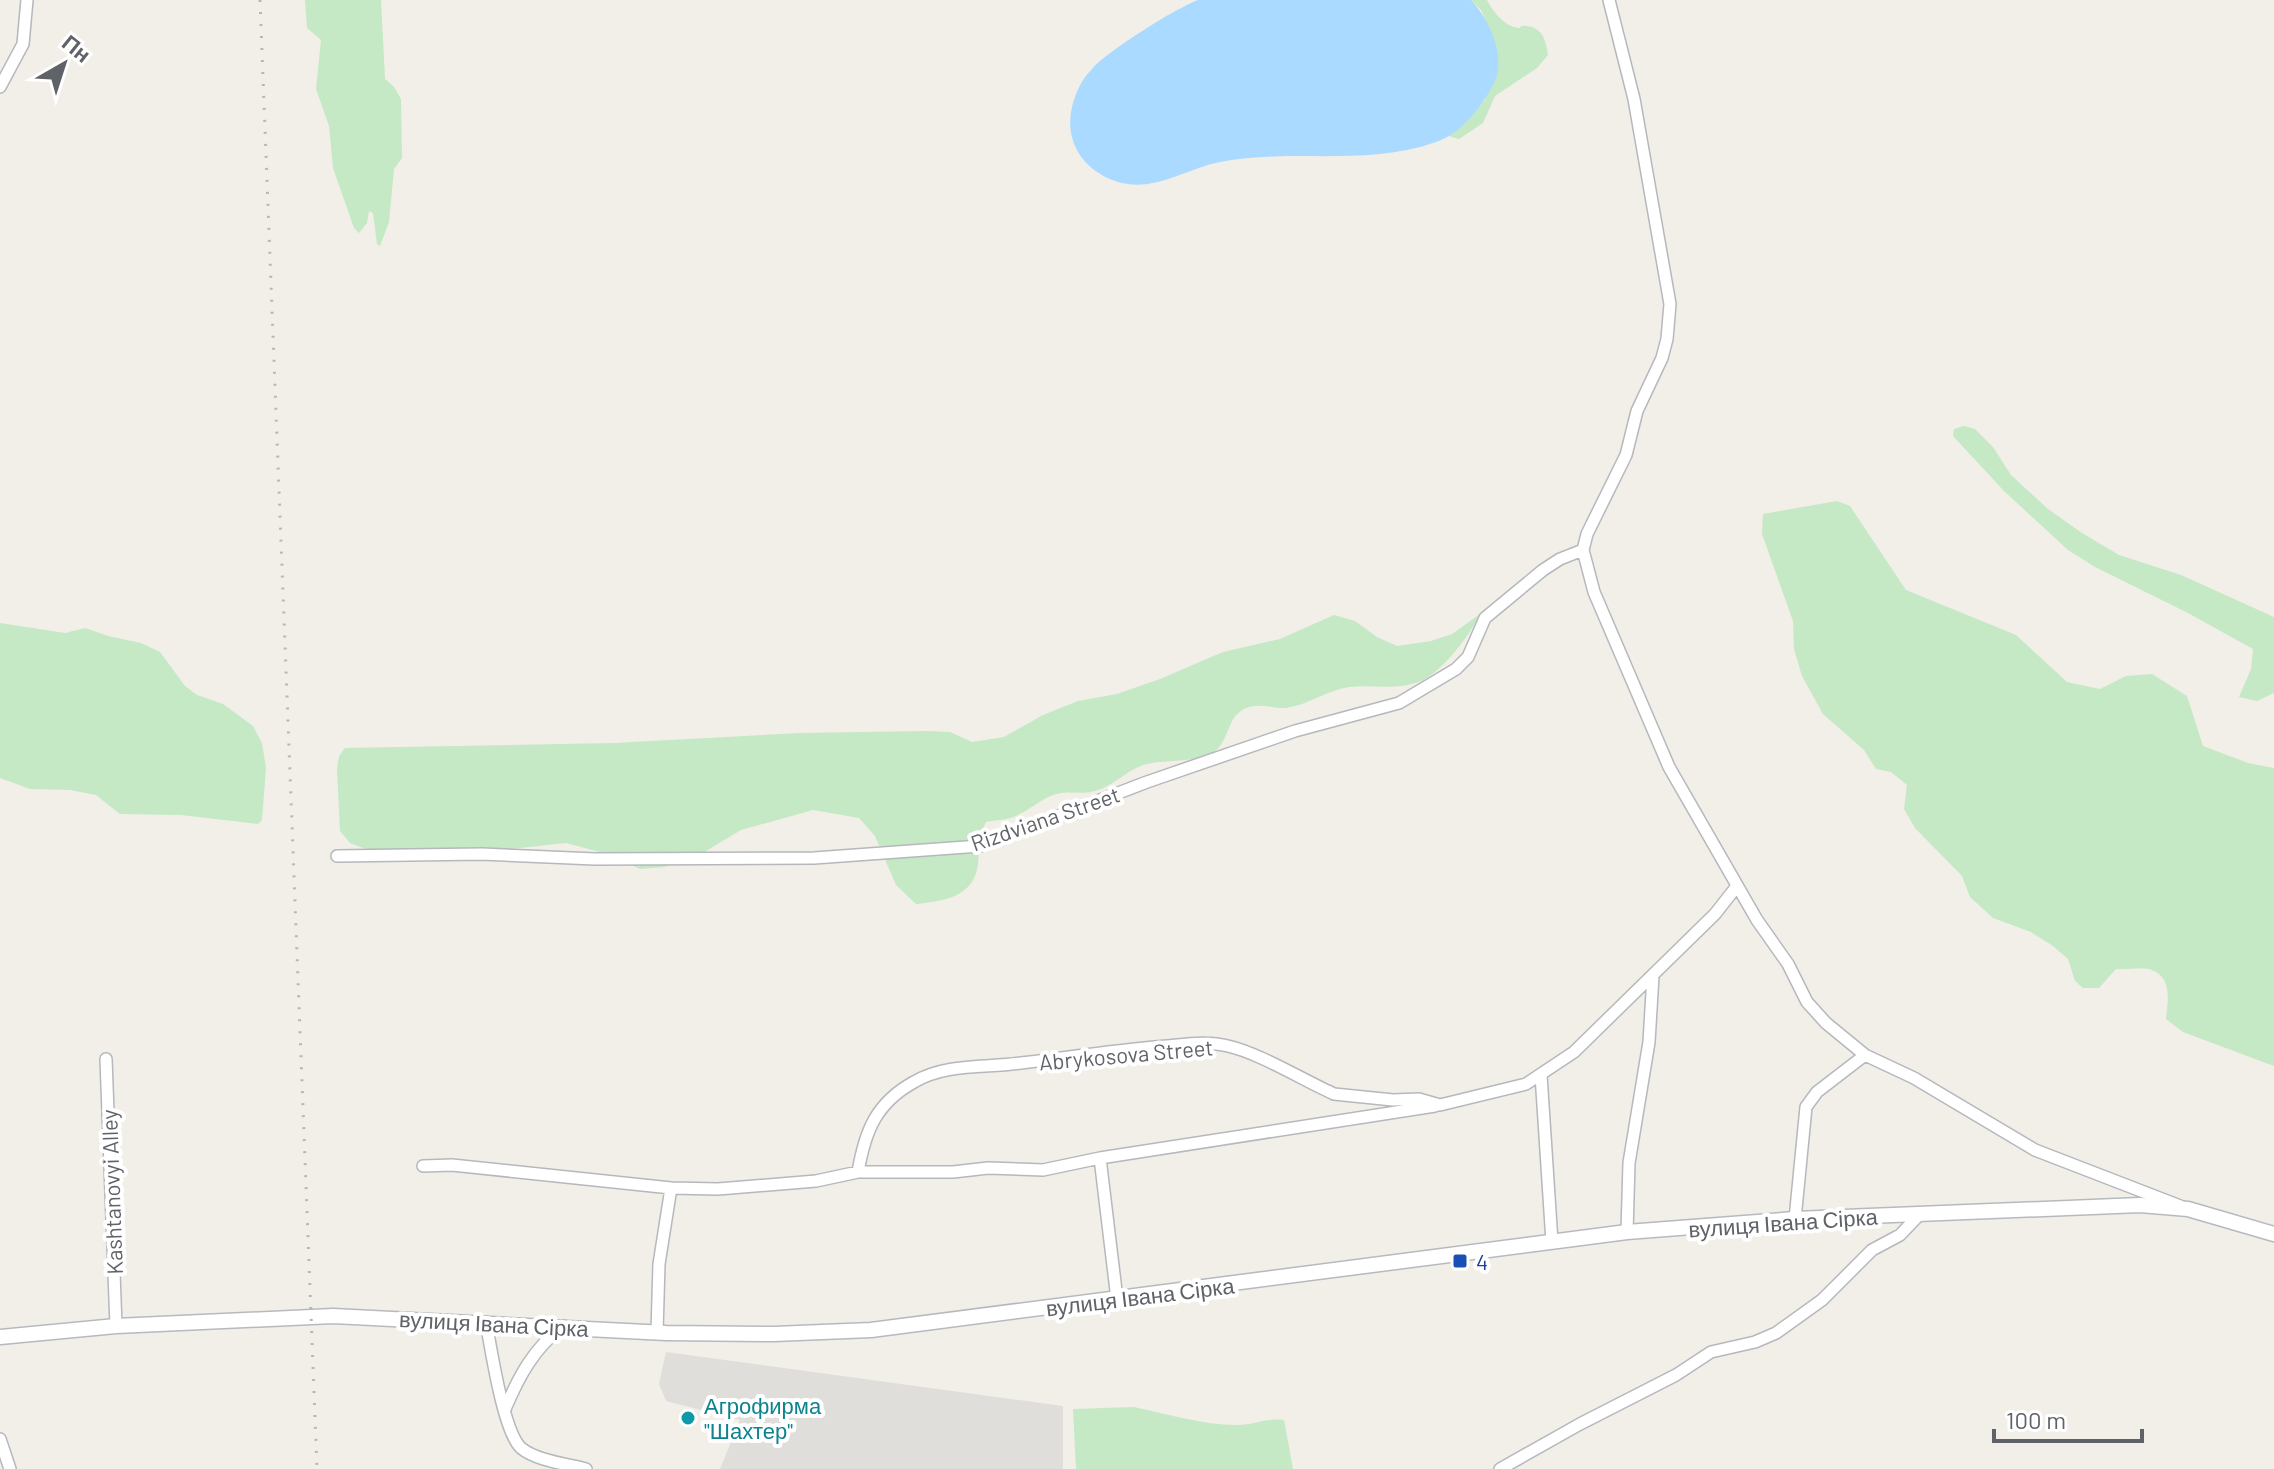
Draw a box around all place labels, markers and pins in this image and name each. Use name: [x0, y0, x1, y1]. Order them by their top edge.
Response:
place label: 4: [1476, 1248, 1488, 1274]
marker: 4: [1451, 1252, 1469, 1270]
place label: Агрофирма "Шахтер": [704, 1392, 822, 1444]
marker: Агрофирма "Шахтер": [679, 1409, 697, 1427]

